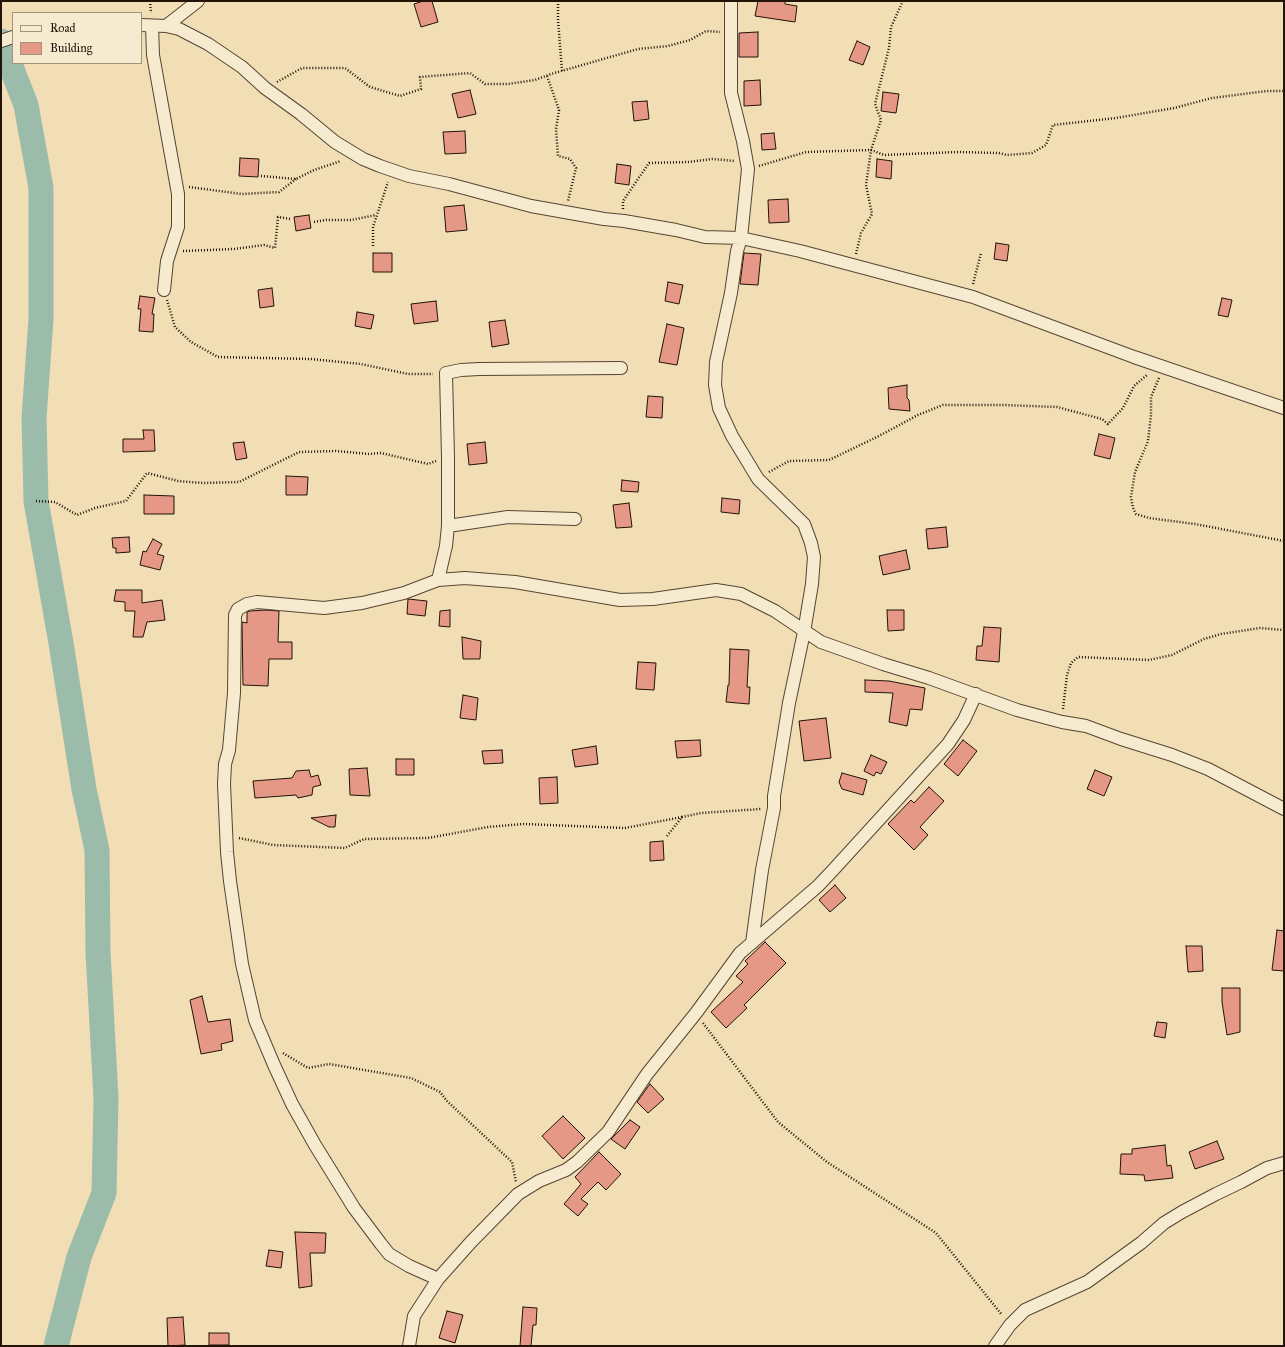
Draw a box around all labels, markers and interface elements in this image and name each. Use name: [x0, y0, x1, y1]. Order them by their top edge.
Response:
legend: [12, 12, 142, 64]
text: Road: [50, 21, 76, 35]
text: Building: [50, 41, 92, 55]

